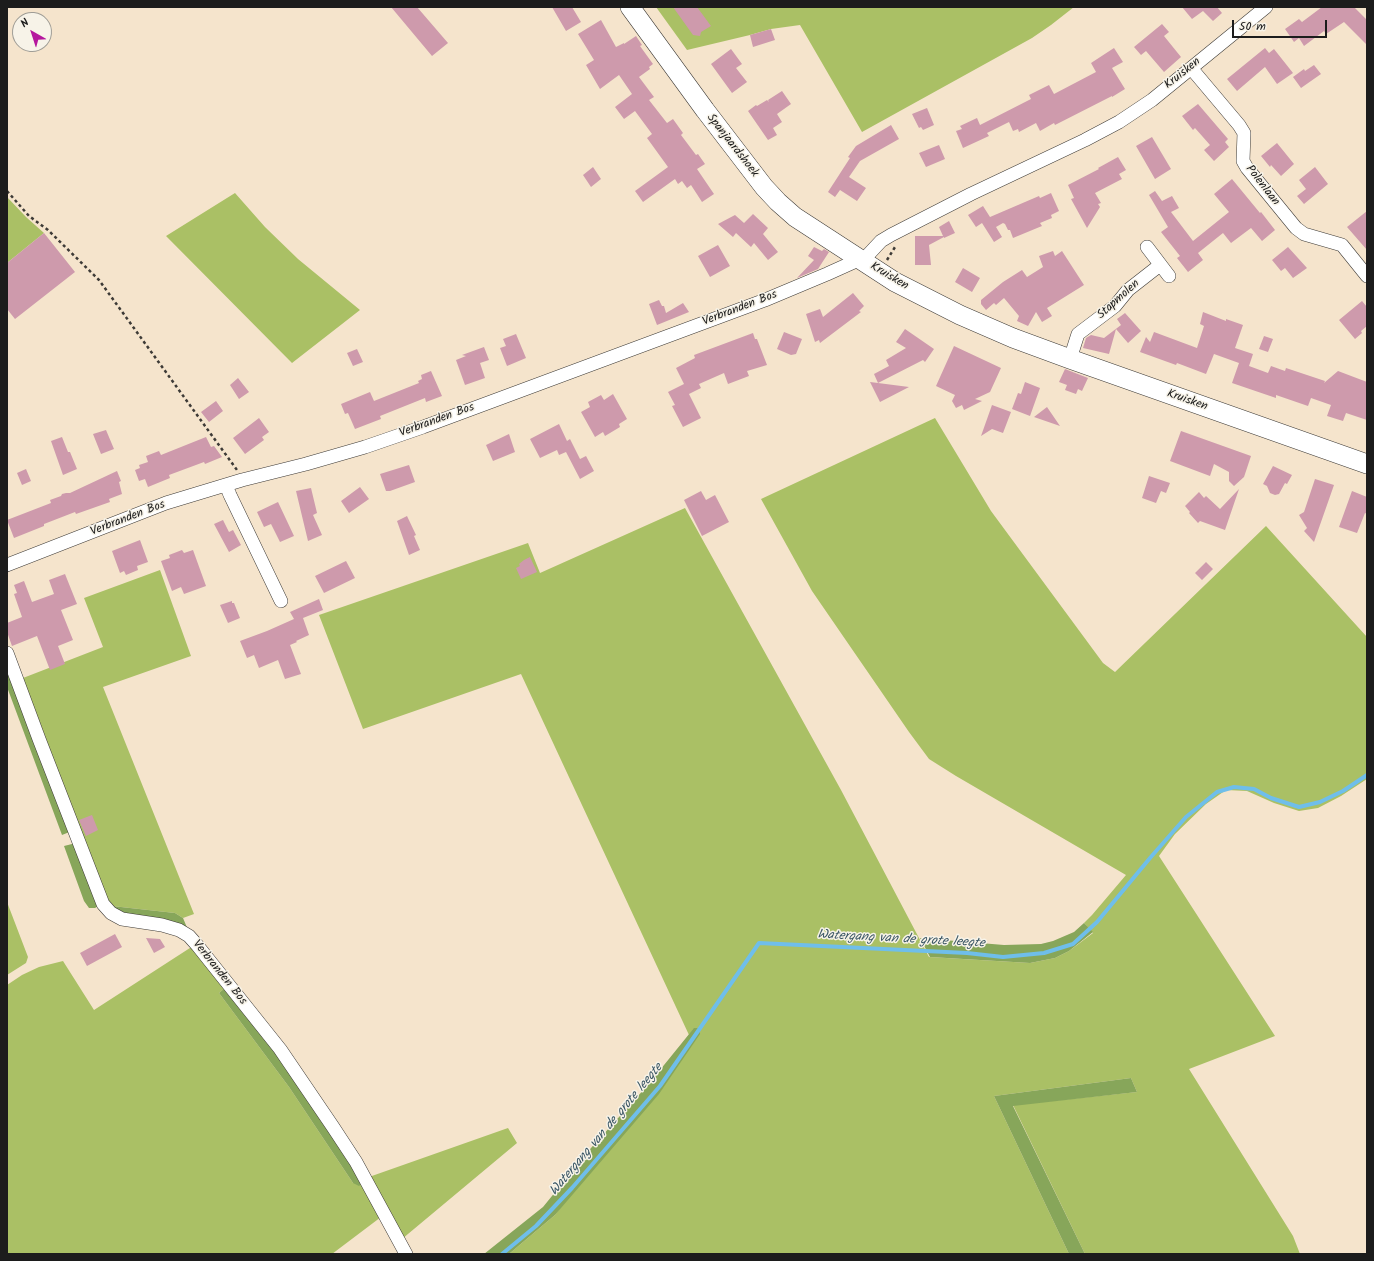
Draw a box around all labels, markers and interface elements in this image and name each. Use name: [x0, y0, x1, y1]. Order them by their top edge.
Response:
north arrow: [12, 12, 52, 52]
scale bar: [1234, 12, 1329, 38]
text: N: [17, 14, 33, 33]
text: 50 m: [1239, 17, 1266, 36]
street label: Kruisken: [1162, 55, 1204, 93]
street label: Spanjaardshoek: [703, 111, 761, 181]
street label: Polenlaan: [1242, 163, 1282, 209]
street label: Kruisken: [867, 260, 911, 294]
street label: Stapmolen: [1095, 277, 1143, 323]
street label: Verbranden Bos: [701, 288, 779, 330]
street label: Kruisken: [1165, 387, 1209, 415]
street label: Verbranden Bos: [397, 401, 477, 441]
street label: Verbranden Bos: [89, 498, 167, 540]
water label: Watergang van de grote leegte: [817, 928, 985, 952]
street label: Verbranden Bos: [189, 938, 249, 1008]
water label: Watergang van de grote leegte: [547, 1061, 667, 1199]

